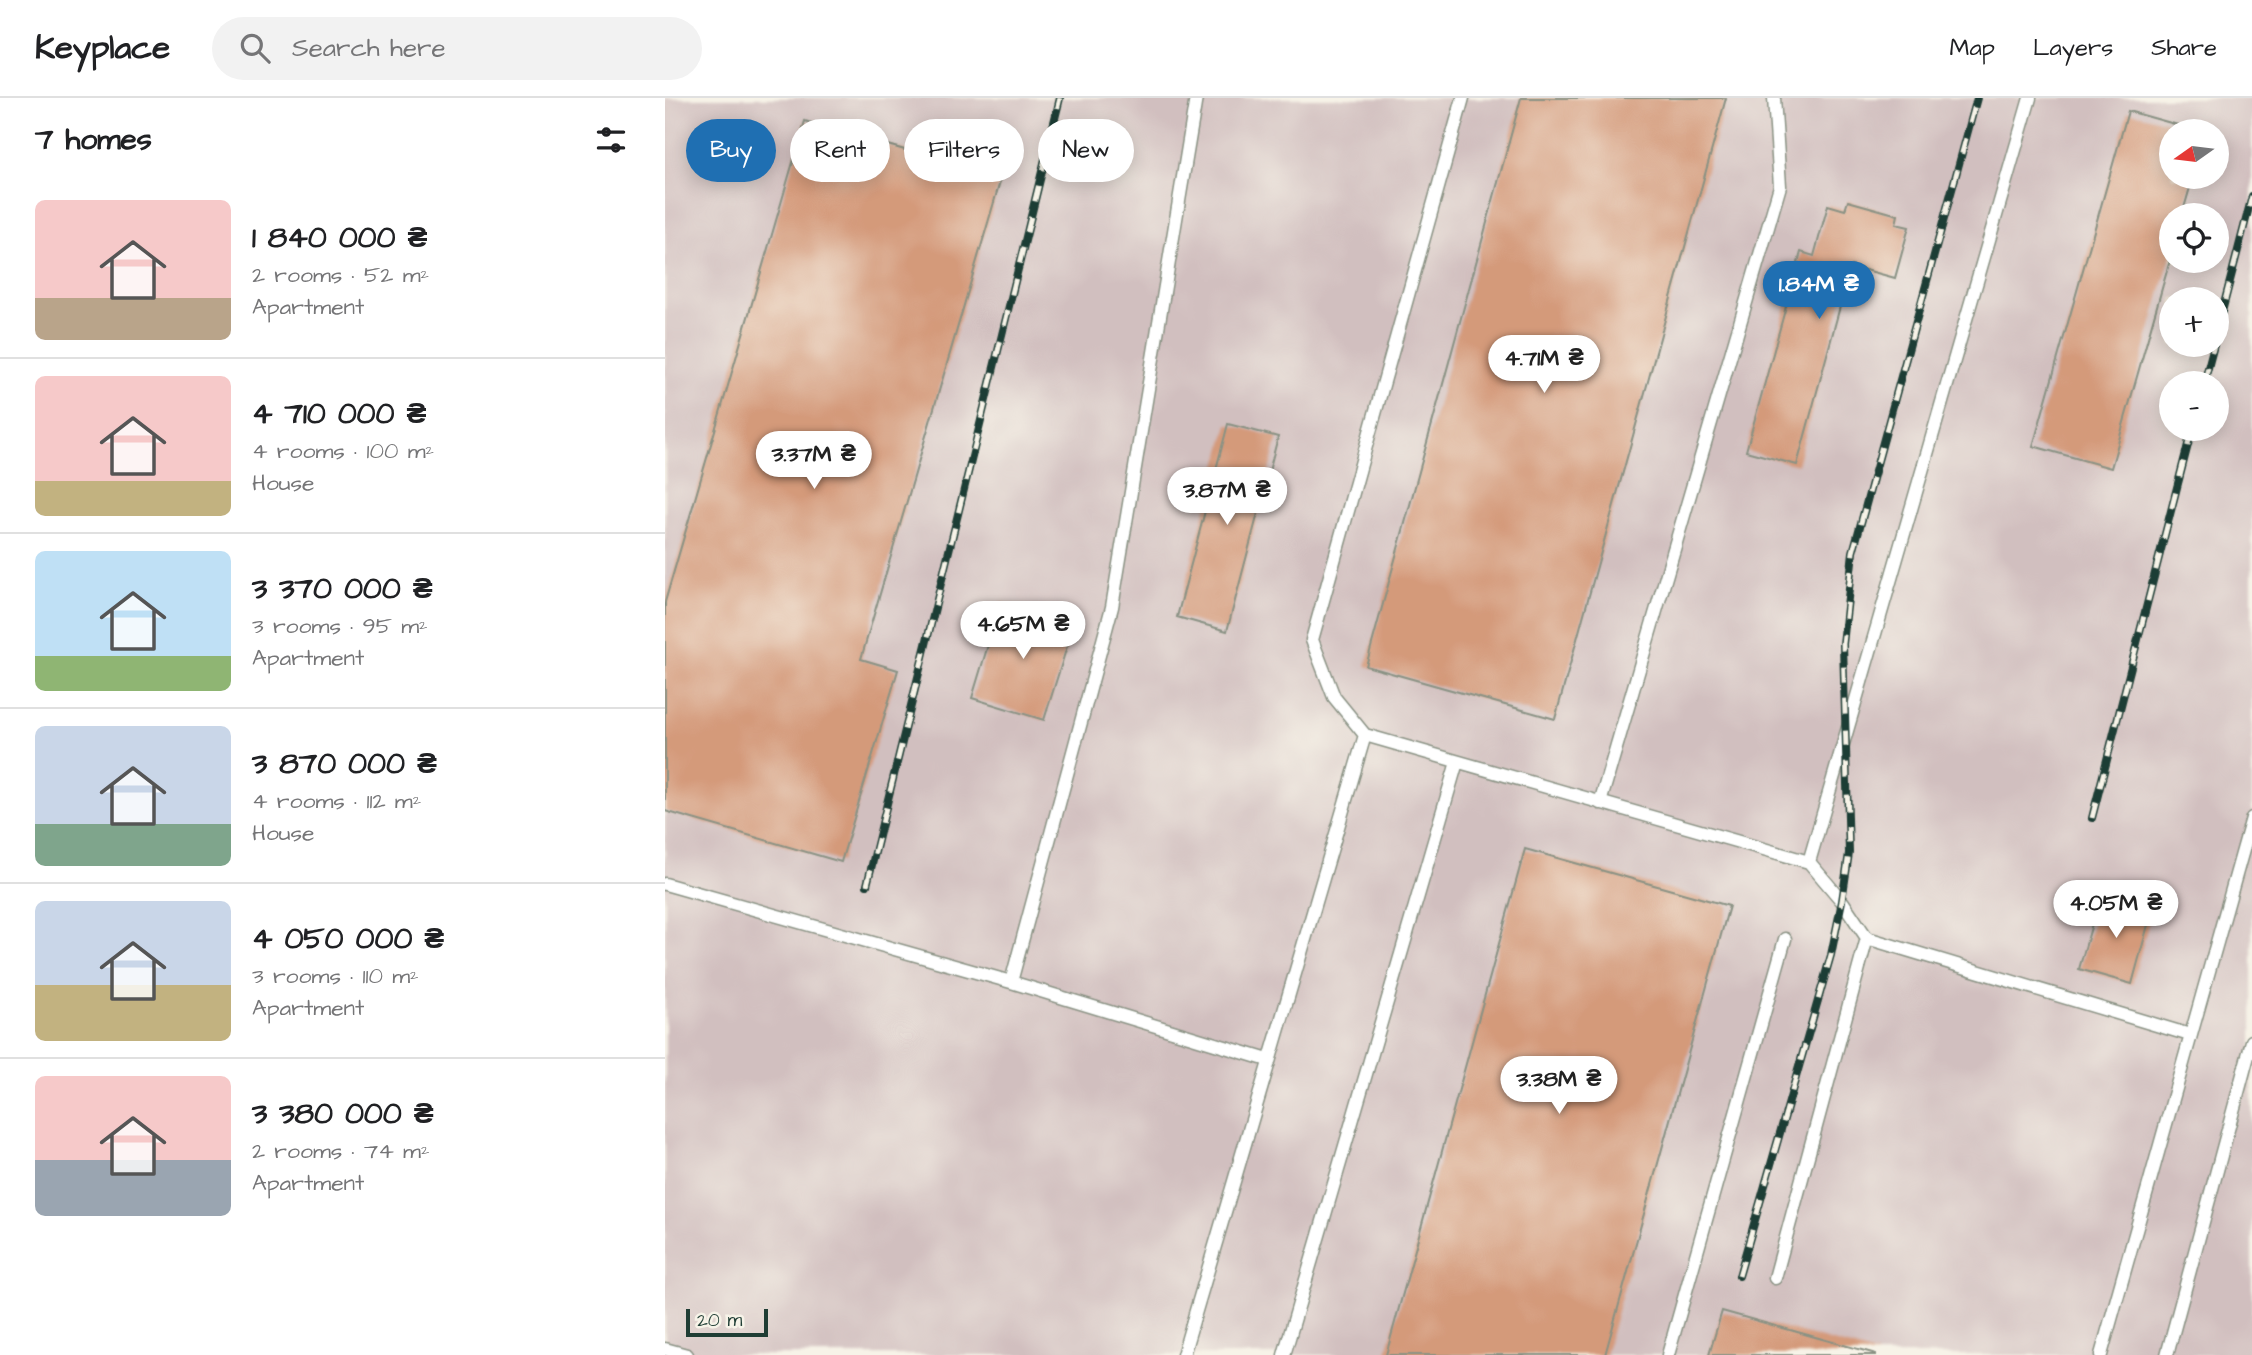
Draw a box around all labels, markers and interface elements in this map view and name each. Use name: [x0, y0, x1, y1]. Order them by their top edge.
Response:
search box: [212, 17, 702, 80]
text: Keyplace: [35, 25, 170, 71]
icon: search: [236, 29, 274, 67]
text: Search here: [292, 30, 445, 66]
text: Map: [1950, 31, 1995, 65]
text: Layers: [2033, 31, 2113, 65]
text: Share: [2151, 31, 2217, 65]
text: 7 homes: [35, 119, 152, 161]
chip: Buy: [686, 119, 776, 182]
chip: Rent: [790, 119, 890, 182]
chip: Filters: [904, 119, 1024, 182]
chip: New: [1038, 119, 1134, 182]
north arrow: [2159, 119, 2229, 189]
map controls: [2159, 119, 2229, 441]
icon: filters: [592, 121, 630, 159]
button: locate: [2159, 203, 2229, 273]
text: 1 840 000 ₴: [252, 217, 427, 259]
icon: home: [91, 228, 175, 312]
text: 2 rooms · 52 m²: [252, 259, 429, 291]
pin: 1.84M ₴: [1754, 262, 1884, 321]
text: 1.84M ₴: [1779, 268, 1859, 300]
button: +: [2159, 287, 2229, 357]
text: Apartment: [252, 291, 364, 323]
pin: 4.71M ₴: [1479, 336, 1609, 395]
text: 4.71M ₴: [1504, 342, 1584, 374]
button: −: [2159, 371, 2229, 441]
text: 4 710 000 ₴: [252, 393, 426, 435]
icon: home: [91, 404, 175, 488]
pin: 3.37M ₴: [749, 432, 879, 491]
text: 4 rooms · 100 m²: [252, 435, 434, 467]
text: 3.37M ₴: [772, 438, 856, 470]
text: House: [252, 467, 315, 499]
pin: 3.87M ₴: [1162, 468, 1292, 527]
text: 3.87M ₴: [1183, 474, 1271, 506]
text: 3 370 000 ₴: [252, 568, 433, 610]
icon: home: [91, 579, 175, 663]
pin: 4.65M ₴: [958, 602, 1088, 661]
text: 4.65M ₴: [976, 608, 1070, 640]
text: 3 rooms · 95 m²: [252, 610, 428, 642]
text: Apartment: [252, 642, 364, 674]
text: 3 870 000 ₴: [252, 743, 437, 785]
icon: home: [91, 754, 175, 838]
text: 4 rooms · 112 m²: [252, 785, 421, 817]
text: House: [252, 817, 315, 849]
pin: 4.05M ₴: [2051, 880, 2181, 940]
text: 4.05M ₴: [2069, 887, 2163, 919]
text: 4 050 000 ₴: [252, 918, 444, 960]
icon: home: [91, 929, 175, 1013]
text: 3 rooms · 110 m²: [252, 960, 419, 992]
text: Apartment: [252, 992, 364, 1024]
pin: 3.38M ₴: [1494, 1056, 1624, 1116]
text: 3.38M ₴: [1516, 1063, 1602, 1095]
text: 3 380 000 ₴: [252, 1093, 434, 1135]
icon: home: [91, 1104, 175, 1188]
text: 2 rooms · 74 m²: [252, 1135, 430, 1167]
text: Apartment: [252, 1167, 364, 1199]
scale bar: [686, 1306, 768, 1338]
text: 20 m: [697, 1307, 742, 1334]

